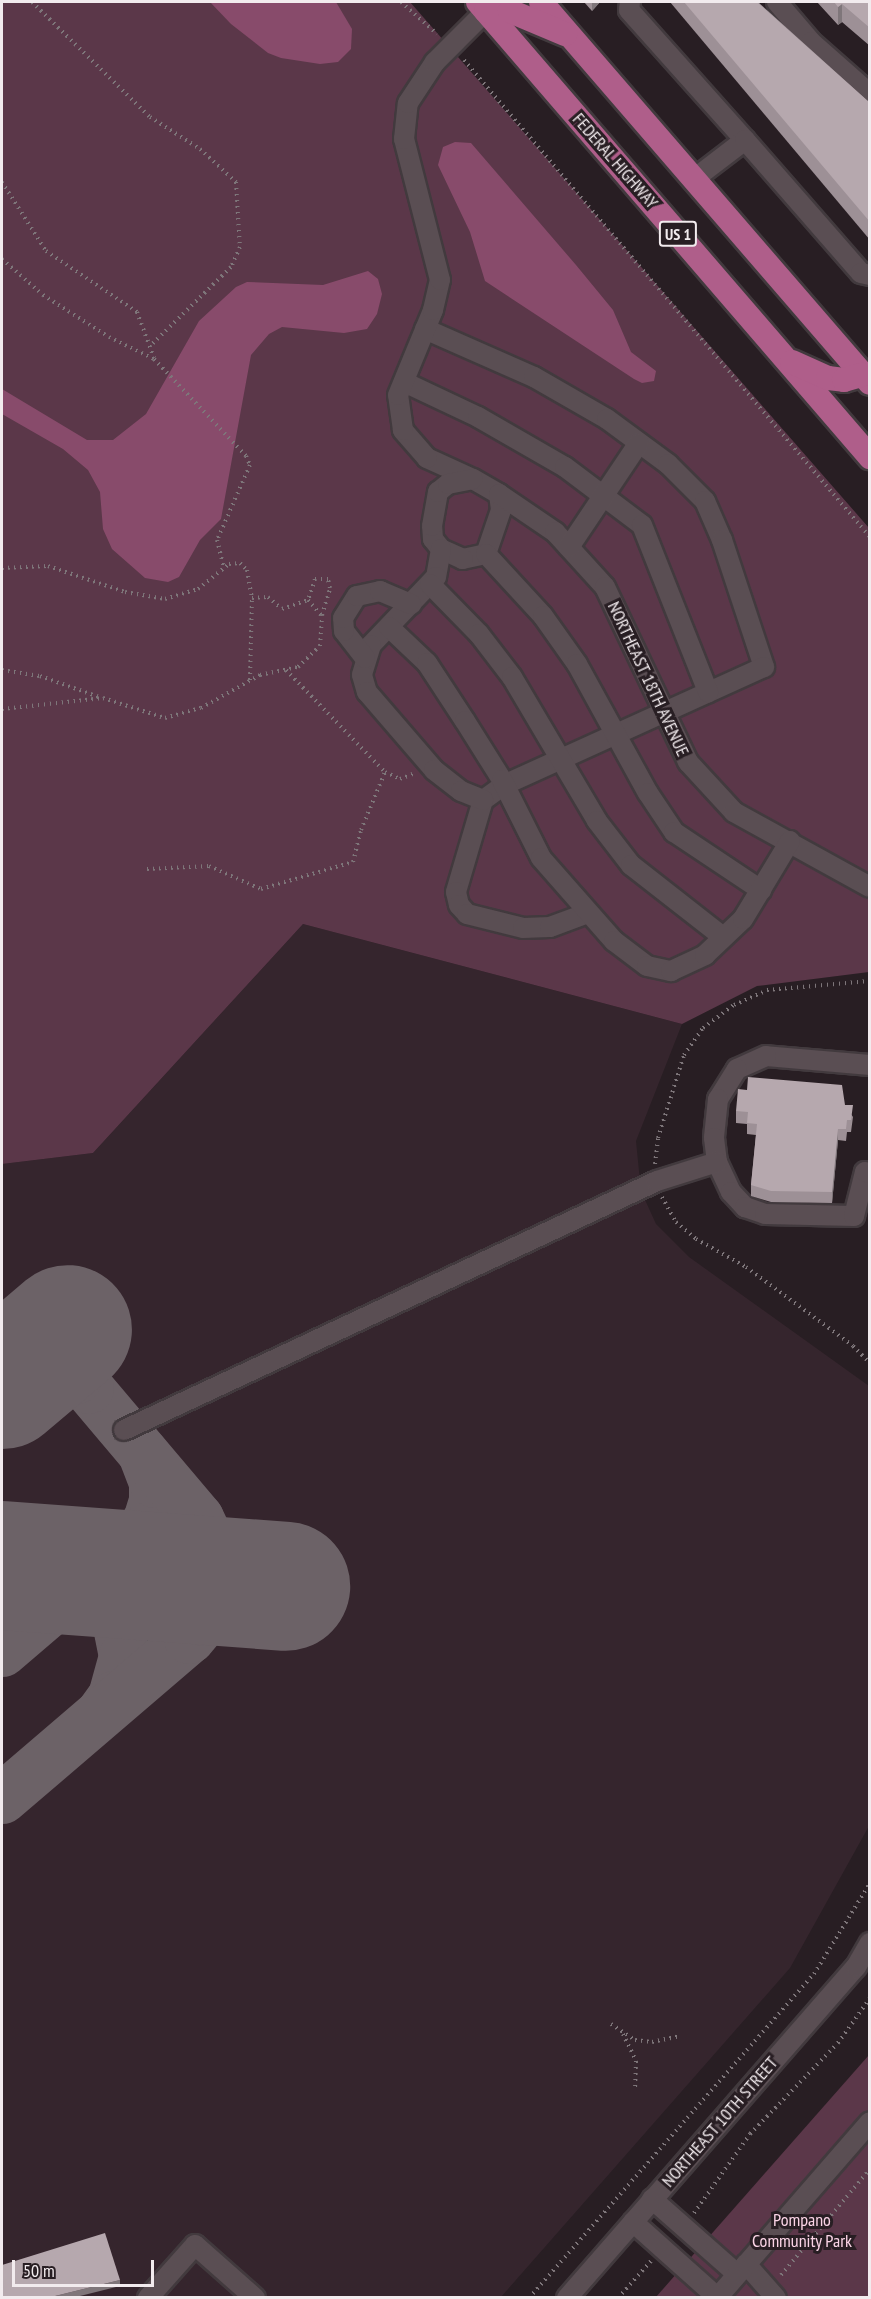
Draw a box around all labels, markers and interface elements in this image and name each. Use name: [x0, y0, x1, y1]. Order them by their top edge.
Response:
street label: FEDERAL HIGHWAY: [567, 109, 663, 213]
road number: US 1: [658, 221, 698, 247]
street label: NORTHEAST 18TH AVENUE: [602, 598, 694, 760]
street label: NORTHEAST 10TH STREET: [657, 2052, 783, 2192]
park label: Pompano Community Park: [752, 2210, 852, 2252]
scale bar: [15, 2248, 158, 2286]
text: 50 m: [23, 2259, 55, 2282]

